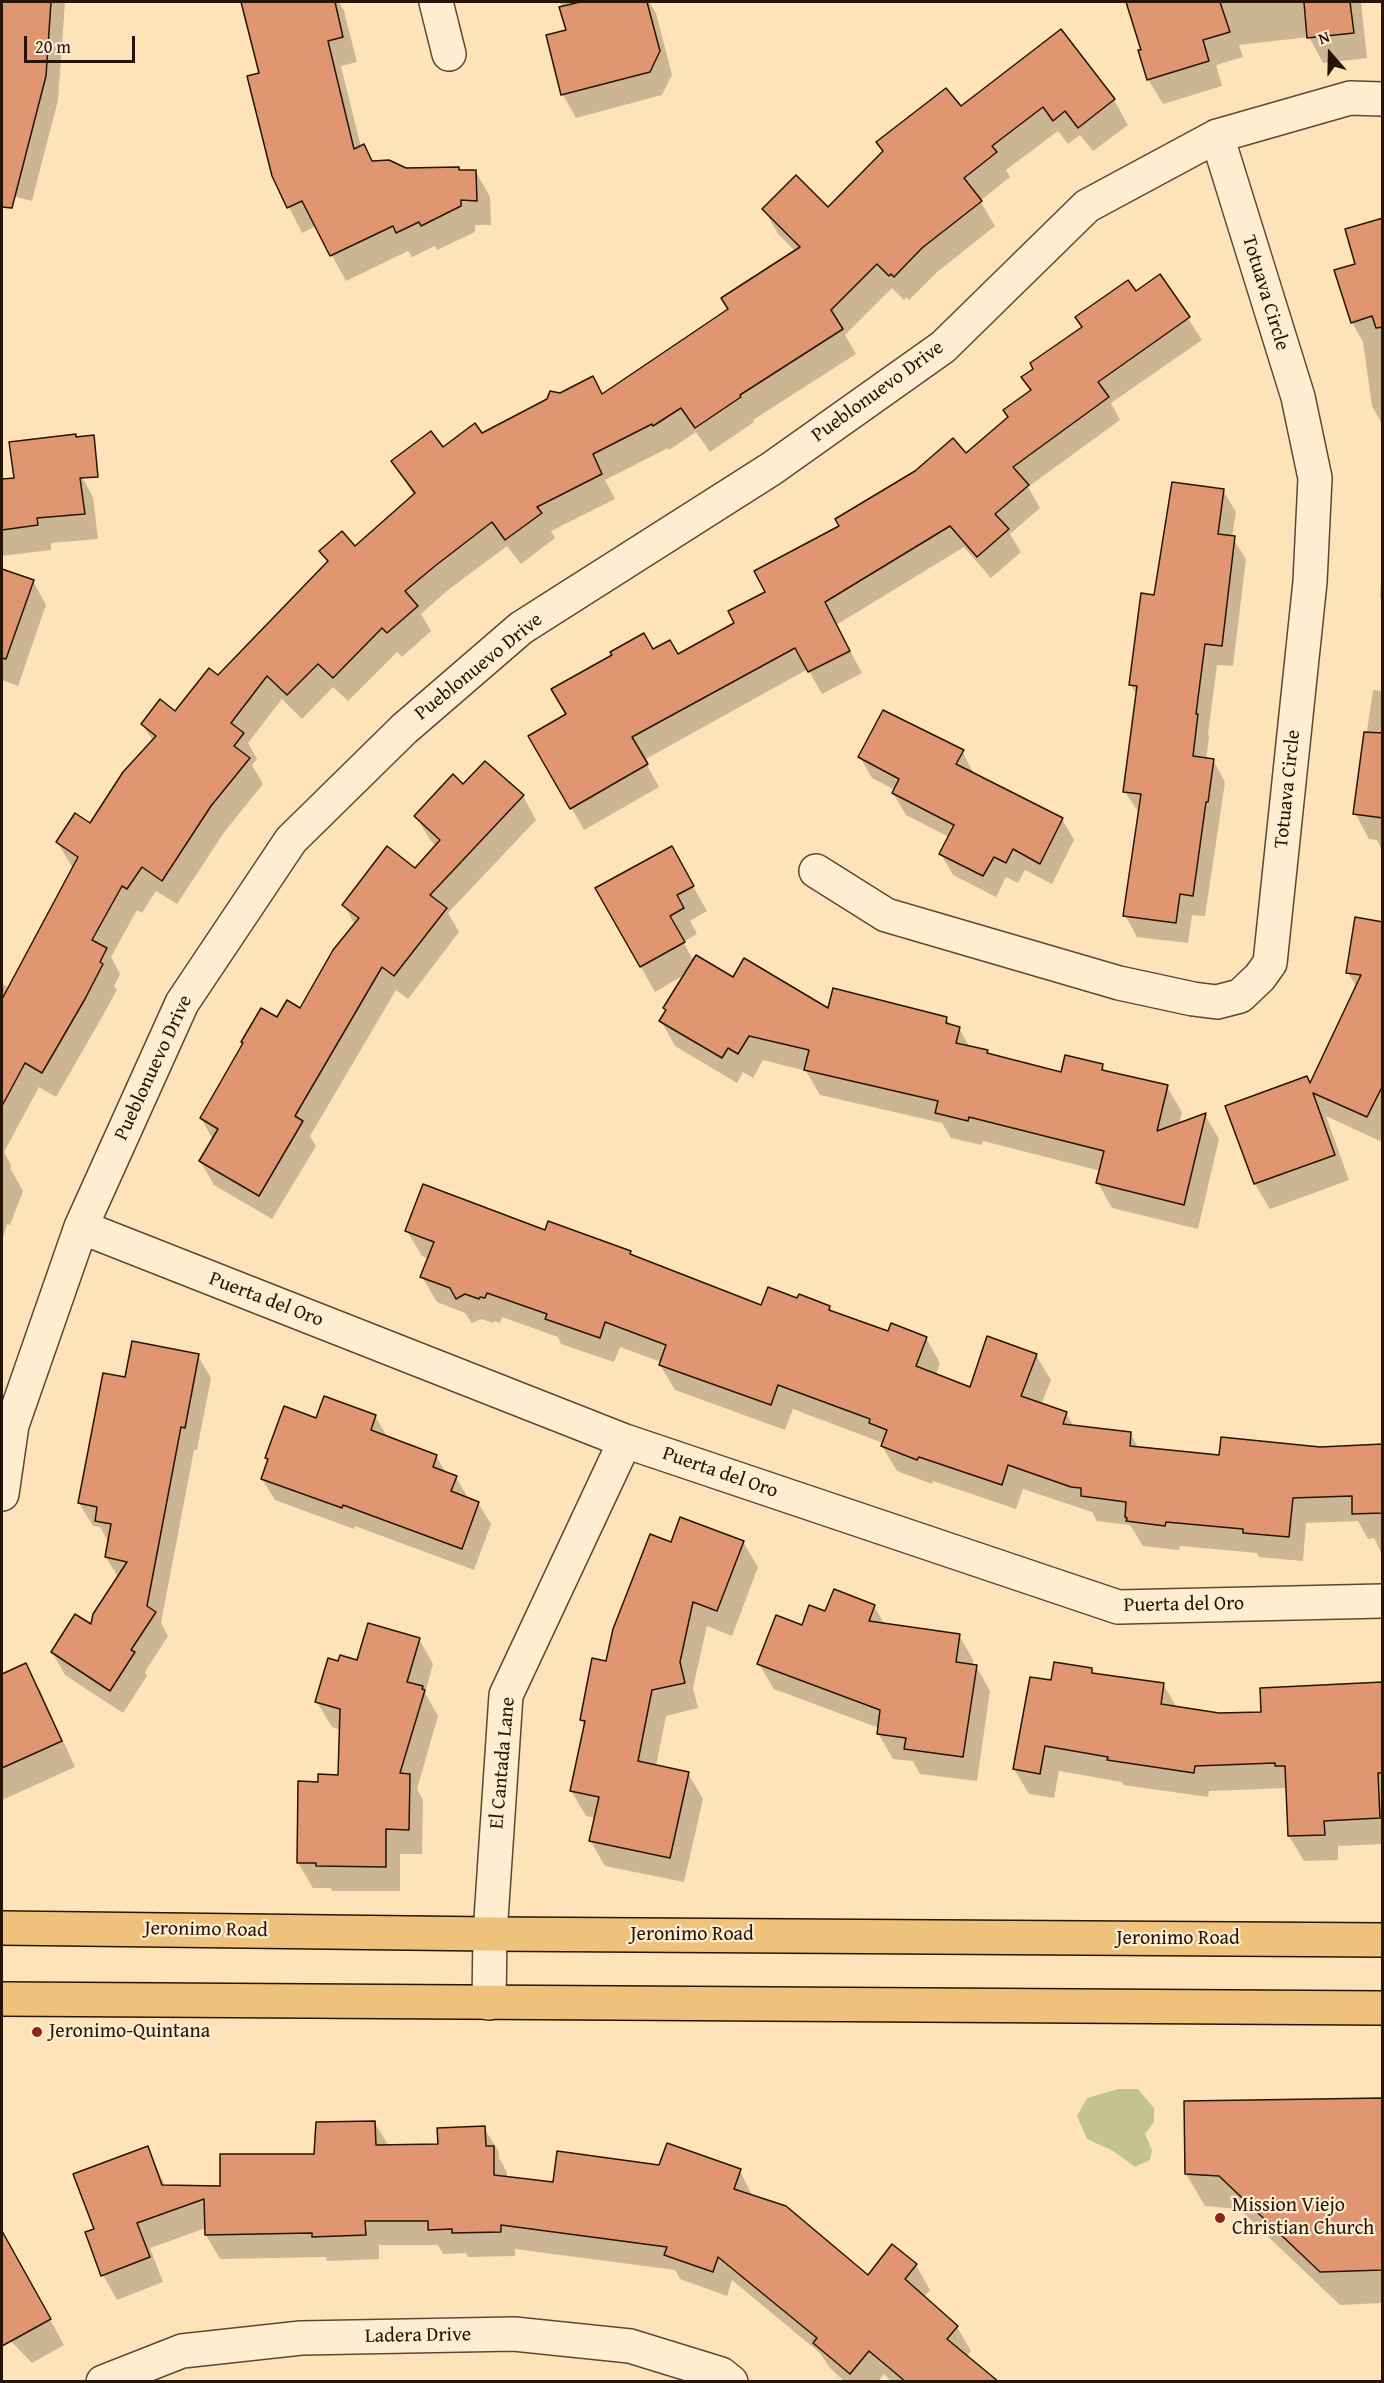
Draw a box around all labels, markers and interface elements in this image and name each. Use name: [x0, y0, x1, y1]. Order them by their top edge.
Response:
scale bar: [27, 24, 138, 62]
north arrow: [1300, 24, 1360, 84]
text: N: [1315, 24, 1333, 50]
text: 20 m: [35, 33, 71, 60]
street label: Totuava Circle: [1236, 233, 1294, 353]
street label: Pueblonuevo Drive: [807, 336, 949, 448]
street label: Pueblonuevo Drive: [410, 608, 548, 726]
street label: Totuava Circle: [1270, 729, 1306, 849]
street label: Pueblonuevo Drive: [110, 992, 198, 1144]
street label: Puerta del Oro: [205, 1267, 327, 1333]
street label: Puerta del Oro: [659, 1442, 781, 1504]
street label: Puerta del Oro: [1124, 1592, 1244, 1618]
street label: El Cantada Lane: [485, 1696, 521, 1830]
street label: Jeronimo Road: [144, 1917, 268, 1943]
street label: Jeronimo Road: [630, 1923, 754, 1947]
street label: Jeronimo Road: [1116, 1927, 1240, 1951]
place label: Jeronimo-Quintana: [49, 2020, 210, 2044]
marker: Jeronimo-Quintana: [30, 2025, 44, 2039]
place label: Mission Viejo Christian Church: [1232, 2194, 1374, 2241]
marker: Mission Viejo Christian Church: [1213, 2211, 1227, 2225]
street label: Ladera Drive: [365, 2323, 471, 2349]

